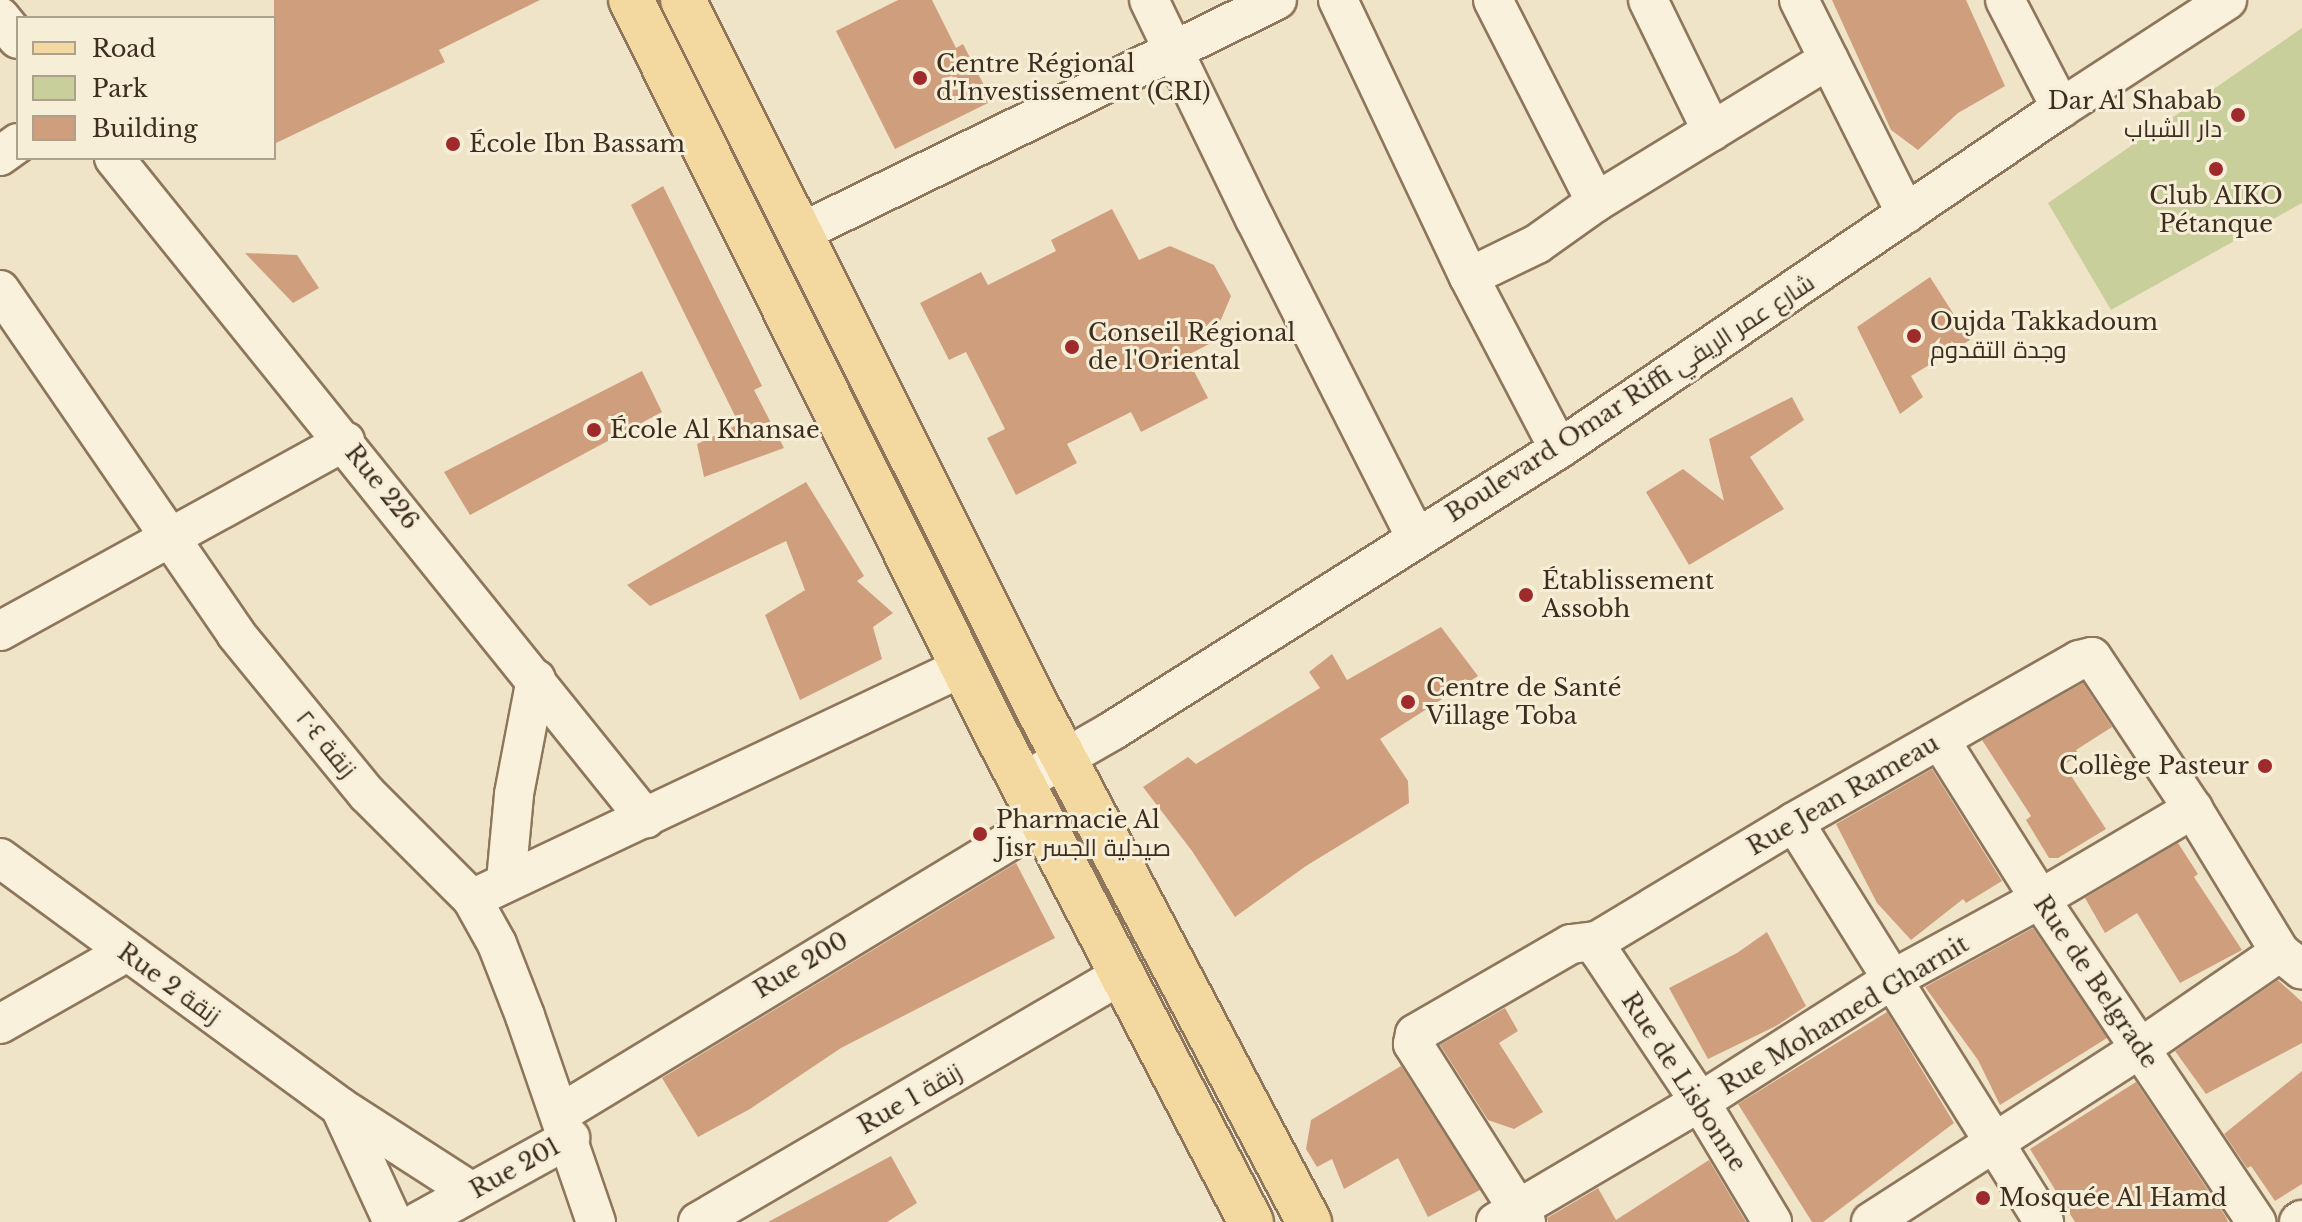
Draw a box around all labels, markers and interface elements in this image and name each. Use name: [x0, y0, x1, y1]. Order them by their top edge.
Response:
legend: [16, 16, 276, 160]
text: Road: [92, 34, 156, 63]
place label: Centre Régional d'Investissement (CRI): [936, 50, 1210, 106]
marker: Centre Régional d'Investissement (CRI): [911, 69, 929, 87]
text: Park: [92, 74, 148, 103]
place label: Dar Al Shabab دار الشباب: [2046, 87, 2222, 143]
marker: Dar Al Shabab دار الشباب: [2229, 106, 2247, 124]
text: Building: [92, 114, 198, 143]
place label: École Ibn Bassam: [469, 130, 685, 158]
marker: École Ibn Bassam: [444, 135, 462, 153]
marker: Club AIKO Pétanque: [2207, 160, 2225, 178]
place label: Club AIKO Pétanque: [2149, 182, 2283, 238]
street label: Boulevard Omar Riffi شارع عمر الريفي: [1440, 268, 1820, 528]
place label: Oujda Takkadoum وجدة التقدوم: [1930, 308, 2159, 364]
place label: Conseil Régional de l'Oriental: [1088, 319, 1295, 375]
marker: Oujda Takkadoum وجدة التقدوم: [1905, 327, 1923, 345]
marker: Conseil Régional de l'Oriental: [1063, 338, 1081, 356]
place label: École Al Khansae: [610, 416, 821, 444]
marker: École Al Khansae: [585, 421, 603, 439]
street label: Rue 226: [339, 439, 425, 535]
place label: Établissement Assobh: [1542, 567, 1714, 623]
marker: Établissement Assobh: [1517, 586, 1535, 604]
place label: Centre de Santé Village Toba: [1426, 674, 1621, 730]
marker: Centre de Santé Village Toba: [1397, 691, 1419, 713]
street label: زنقة ٢٠٤: [290, 704, 362, 784]
street label: Rue Jean Rameau: [1742, 729, 1944, 861]
place label: Collège Pasteur: [2059, 752, 2249, 780]
marker: Collège Pasteur: [2256, 757, 2274, 775]
place label: Pharmacie Al Jisr صيدلية الجسر: [996, 806, 1172, 862]
marker: Pharmacie Al Jisr صيدلية الجسر: [971, 825, 989, 843]
street label: Rue de Belgrade: [2028, 890, 2164, 1074]
street label: Rue 200: [749, 926, 853, 1004]
street label: Rue Mohamed Gharnit: [1714, 929, 1974, 1101]
street label: Rue 2 زنقة: [112, 937, 226, 1031]
street label: Rue de Lisbonne: [1615, 987, 1753, 1177]
street label: Rue 1 زنقة: [853, 1058, 967, 1140]
street label: Rue 201: [465, 1132, 565, 1204]
place label: Mosquée Al Hamd: [1999, 1184, 2228, 1212]
marker: Mosquée Al Hamd: [1974, 1189, 1992, 1207]

